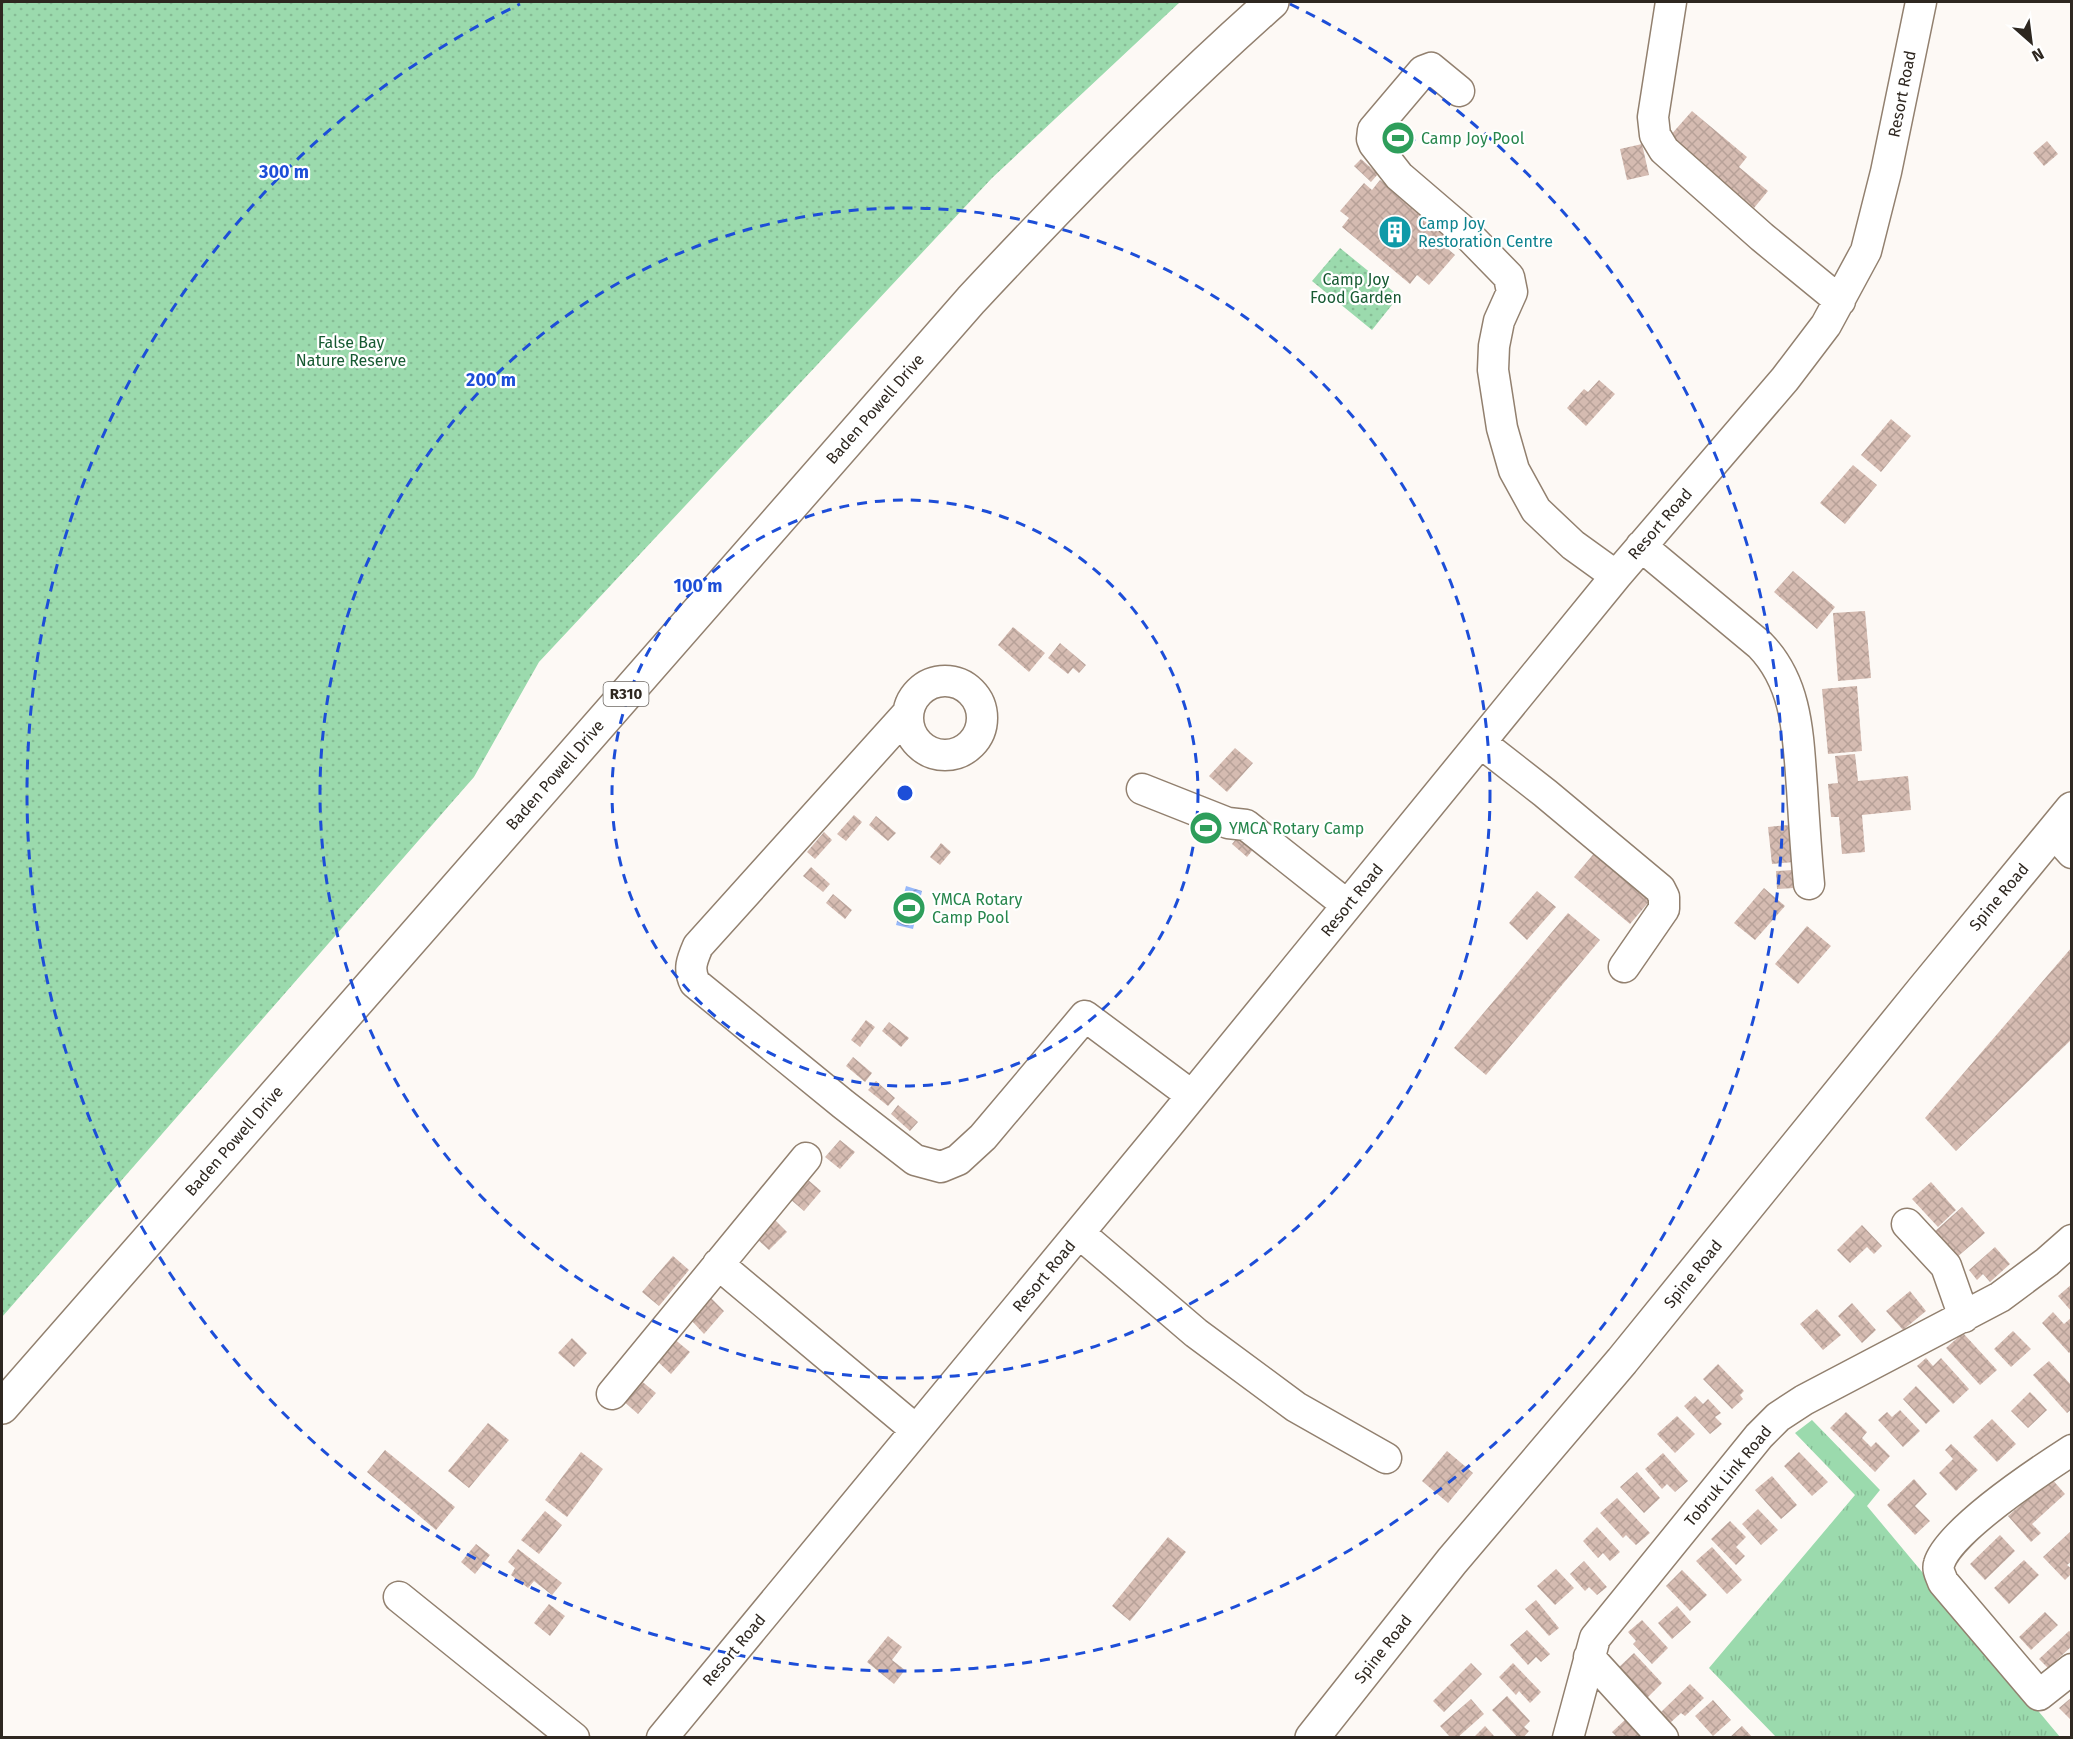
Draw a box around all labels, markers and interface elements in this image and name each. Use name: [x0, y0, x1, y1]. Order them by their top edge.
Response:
north arrow: [2001, 12, 2061, 72]
text: N: [2029, 44, 2047, 66]
street label: Resort Road: [1884, 49, 1920, 139]
sports icon: Camp Joy Pool: [1380, 120, 1416, 156]
place label: Camp Joy Pool: [1421, 129, 1525, 148]
text: 300 m: [258, 161, 309, 183]
building icon: Camp Joy Restoration Centre: [1377, 214, 1413, 250]
place label: Camp Joy Restoration Centre: [1418, 214, 1553, 251]
park label: Camp Joy Food Garden: [1310, 270, 1402, 307]
park label: False Bay Nature Reserve: [296, 333, 406, 370]
street label: Baden Powell Drive: [822, 350, 928, 468]
text: 200 m: [466, 369, 516, 391]
street label: Resort Road: [1624, 485, 1696, 563]
text: 100 m: [674, 575, 722, 597]
road number: R310: [604, 682, 648, 706]
street label: Baden Powell Drive: [502, 716, 608, 834]
centre of rings: [895, 783, 915, 803]
sports icon: YMCA Rotary Camp: [1188, 810, 1224, 846]
place label: YMCA Rotary Camp: [1229, 819, 1364, 838]
street label: Spine Road: [1965, 859, 2033, 935]
street label: Resort Road: [1317, 860, 1387, 940]
sports icon: YMCA Rotary Camp Pool: [891, 890, 927, 926]
place label: YMCA Rotary Camp Pool: [932, 890, 1023, 927]
street label: Baden Powell Drive: [181, 1082, 287, 1200]
street label: Resort Road: [1008, 1236, 1080, 1316]
street label: Spine Road: [1660, 1236, 1726, 1312]
street label: Tobruk Link Road: [1680, 1422, 1776, 1530]
street label: Resort Road: [698, 1610, 770, 1690]
street label: Spine Road: [1350, 1611, 1416, 1687]

